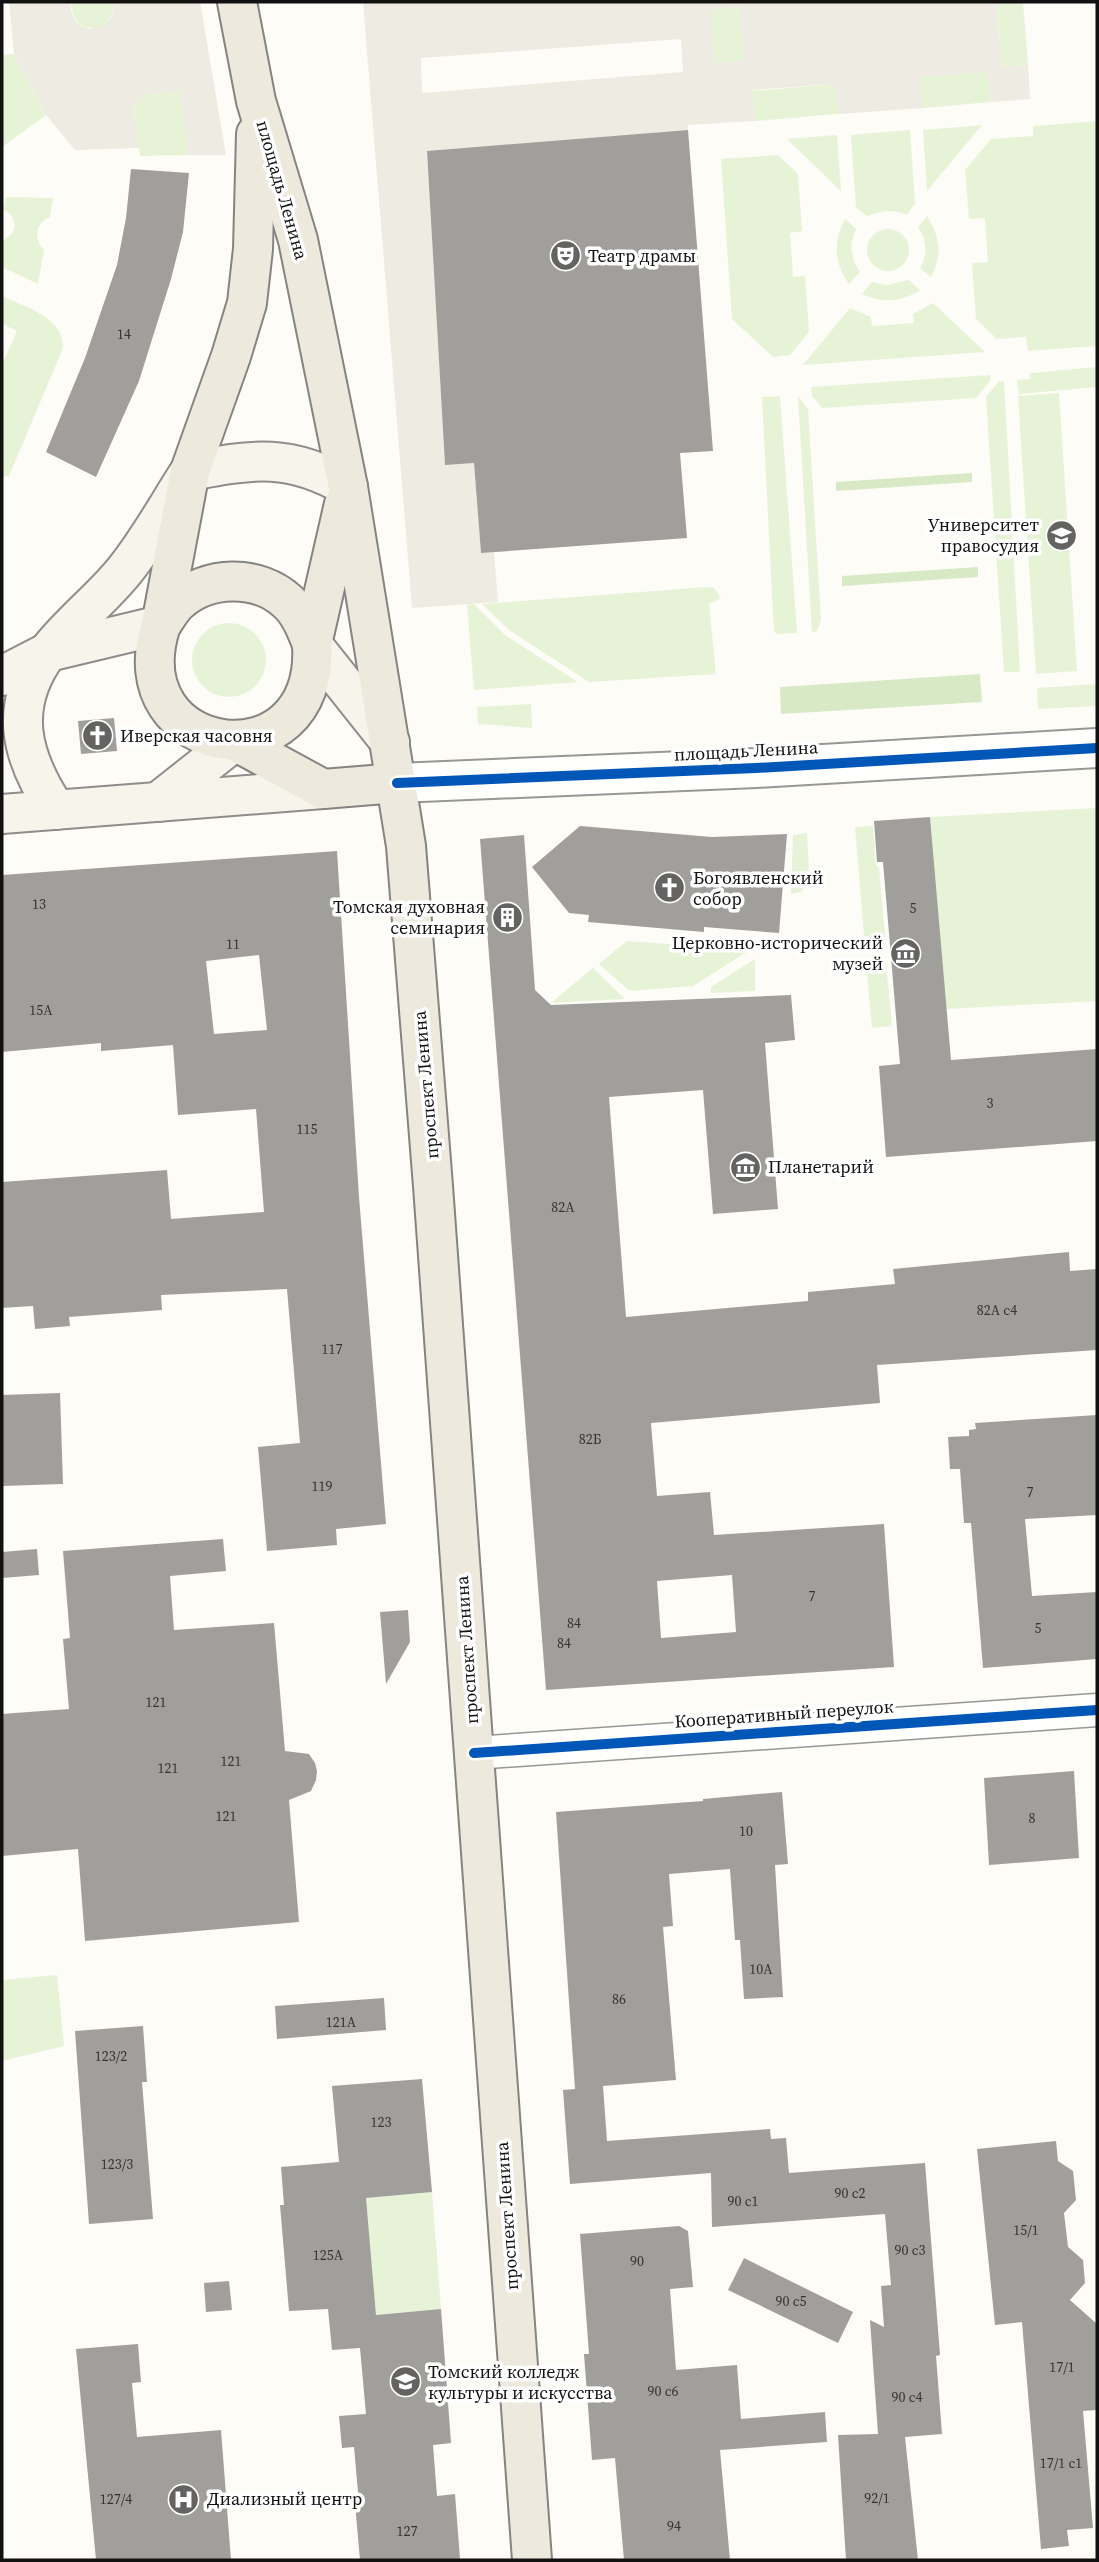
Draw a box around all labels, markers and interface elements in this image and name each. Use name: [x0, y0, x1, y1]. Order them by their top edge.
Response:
street label: площадь Ленина: [251, 117, 315, 263]
theatre icon: Театр драмы: [548, 239, 582, 273]
place label: Театр драмы: [588, 243, 696, 268]
house number: 14: [117, 324, 131, 344]
place label: Университет правосудия: [928, 512, 1039, 558]
school or university icon: Университет правосудия: [1045, 518, 1079, 552]
church icon: Иверская часовня: [80, 719, 114, 753]
place label: Иверская часовня: [120, 723, 273, 748]
street label: площадь Ленина: [673, 734, 819, 767]
place label: Богоявленский собор: [693, 865, 823, 911]
church icon: Богоявленский собор: [653, 871, 687, 905]
house number: 13: [32, 894, 46, 914]
place label: Томская духовная семинария: [333, 894, 485, 940]
house number: 5: [910, 898, 917, 918]
building icon: Томская духовная семинария: [491, 900, 525, 934]
place label: Церковно-исторический музей: [672, 930, 883, 976]
house number: 11: [226, 934, 240, 954]
museum icon: Церковно-исторический музей: [889, 936, 923, 970]
house number: 15А: [29, 1000, 53, 1020]
street label: проспект Ленина: [406, 1009, 444, 1160]
house number: 3: [987, 1093, 994, 1113]
house number: 115: [297, 1119, 318, 1139]
museum icon: Планетарий: [728, 1150, 762, 1184]
place label: Планетарий: [768, 1154, 874, 1179]
house number: 82А: [551, 1197, 575, 1217]
house number: 82А с4: [977, 1300, 1017, 1320]
house number: 117: [322, 1339, 343, 1359]
house number: 82Б: [579, 1429, 602, 1449]
house number: 119: [312, 1476, 333, 1496]
house number: 7: [1027, 1482, 1034, 1502]
street label: проспект Ленина: [449, 1574, 484, 1725]
house number: 7: [809, 1586, 816, 1606]
house number: 84: [567, 1613, 581, 1633]
house number: 5: [1035, 1618, 1042, 1638]
house number: 84: [557, 1633, 571, 1653]
house number: 121: [146, 1692, 167, 1712]
street label: Кооперативный переулок: [674, 1693, 894, 1734]
house number: 121: [221, 1751, 242, 1771]
house number: 121: [158, 1758, 179, 1778]
house number: 121: [216, 1806, 237, 1826]
house number: 8: [1029, 1808, 1036, 1828]
house number: 10: [739, 1821, 753, 1841]
house number: 10А: [749, 1959, 773, 1979]
house number: 86: [612, 1989, 626, 2009]
house number: 121А: [326, 2012, 357, 2032]
house number: 123/2: [95, 2046, 127, 2066]
house number: 123: [371, 2112, 392, 2132]
street label: проспект Ленина: [489, 2140, 524, 2291]
house number: 123/3: [101, 2154, 133, 2174]
house number: 90 с2: [834, 2183, 866, 2203]
house number: 90 с1: [727, 2191, 759, 2211]
house number: 15/1: [1013, 2220, 1039, 2240]
house number: 90 с3: [894, 2240, 926, 2260]
house number: 125А: [313, 2245, 344, 2265]
house number: 90: [630, 2251, 644, 2271]
house number: 90 с5: [775, 2291, 807, 2311]
house number: 17/1: [1049, 2357, 1075, 2377]
place label: Томский колледж культуры и искусства: [428, 2359, 613, 2405]
school or university icon: Томский колледж культуры и искусства: [388, 2365, 422, 2399]
house number: 90 с6: [647, 2381, 679, 2401]
house number: 90 с4: [891, 2387, 923, 2407]
house number: 17/1 с1: [1040, 2453, 1082, 2473]
hospital icon: Диализный центр: [167, 2482, 201, 2516]
place label: Диализный центр: [207, 2486, 362, 2511]
house number: 92/1: [864, 2488, 890, 2508]
house number: 127/4: [100, 2489, 132, 2509]
house number: 94: [667, 2516, 681, 2536]
house number: 127: [397, 2521, 418, 2541]

